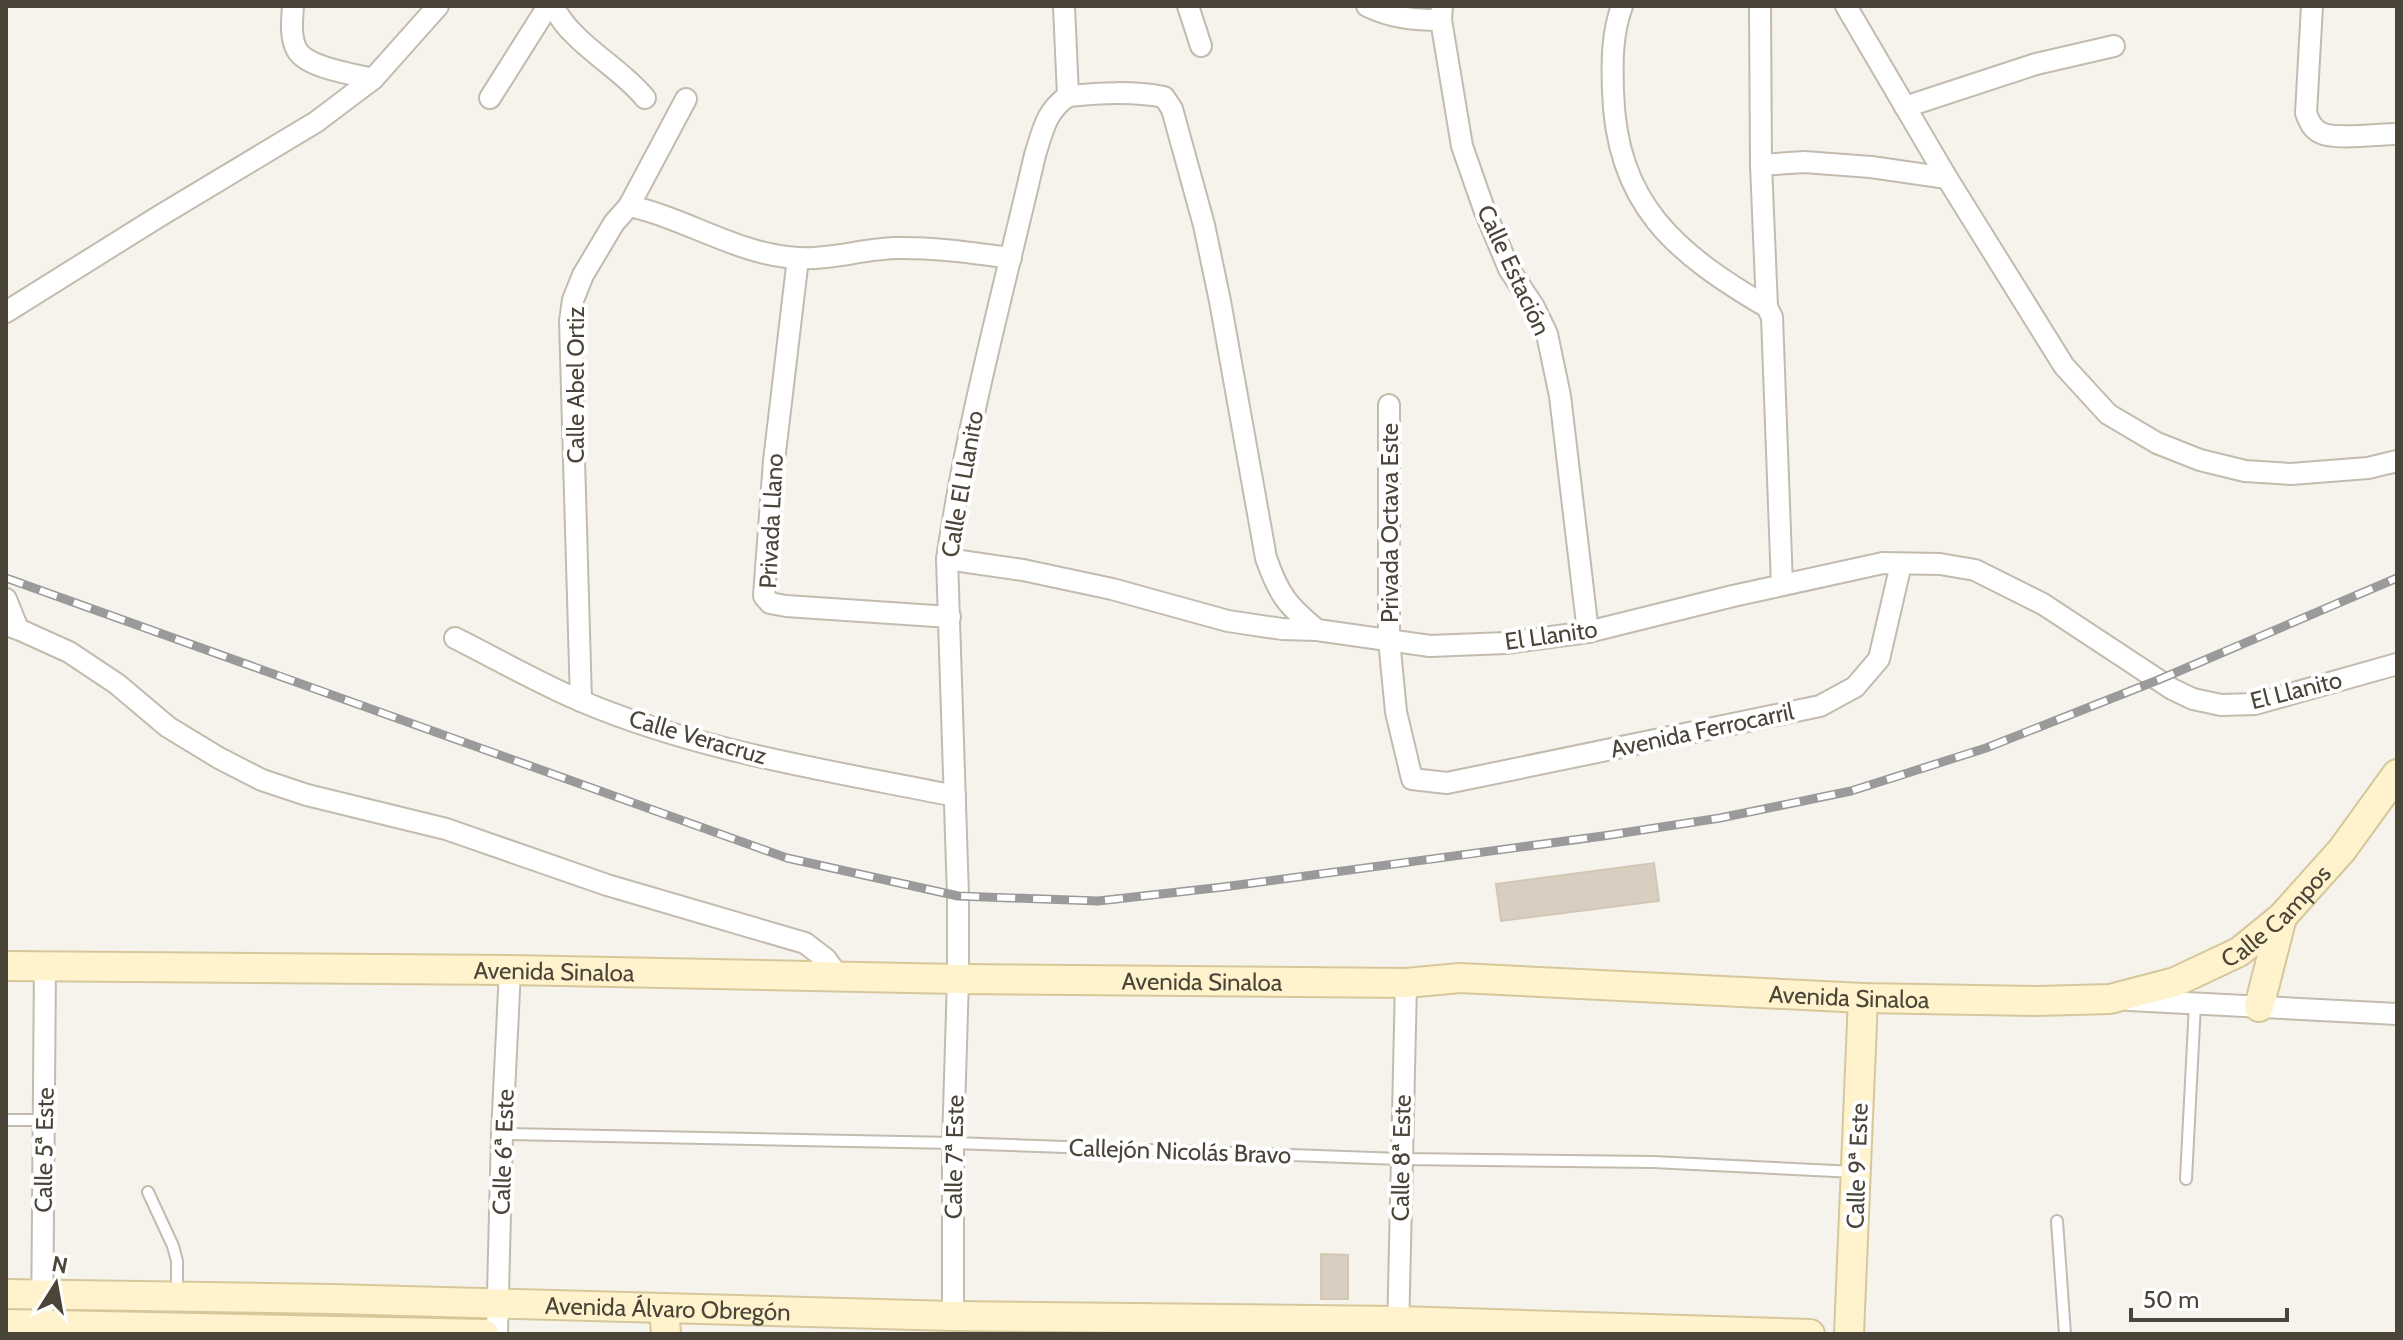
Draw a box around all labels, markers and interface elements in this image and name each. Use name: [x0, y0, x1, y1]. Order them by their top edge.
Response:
street label: Calle Estación: [1471, 200, 1557, 340]
street label: Calle Abel Ortiz: [561, 306, 590, 464]
street label: Calle El Llanito: [935, 408, 989, 560]
street label: Privada Octava Este: [1375, 423, 1404, 623]
street label: Privada Llano: [753, 453, 789, 589]
street label: El Llanito: [1503, 614, 1599, 656]
street label: El Llanito: [2247, 665, 2345, 715]
street label: Avenida Ferrocarril: [1608, 696, 1797, 764]
street label: Calle Veracruz: [626, 703, 770, 771]
street label: Calle Campos: [2216, 859, 2336, 973]
street label: Avenida Sinaloa: [473, 955, 635, 987]
street label: Avenida Sinaloa: [1121, 966, 1283, 996]
street label: Avenida Sinaloa: [1768, 979, 1930, 1014]
street label: Calle 5ª Este: [28, 1087, 60, 1213]
street label: Calle 6ª Este: [486, 1089, 520, 1215]
street label: Calle 8ª Este: [1385, 1094, 1417, 1222]
street label: Calle 7ª Este: [938, 1095, 970, 1219]
street label: Calle 9ª Este: [1840, 1103, 1874, 1229]
street label: Callejón Nicolás Bravo: [1068, 1133, 1292, 1169]
north arrow: [16, 1244, 96, 1324]
text: N: [50, 1250, 70, 1280]
scale bar: [2131, 1272, 2287, 1322]
text: 50 m: [2143, 1285, 2199, 1314]
street label: Avenida Álvaro Obregón: [545, 1290, 791, 1326]

